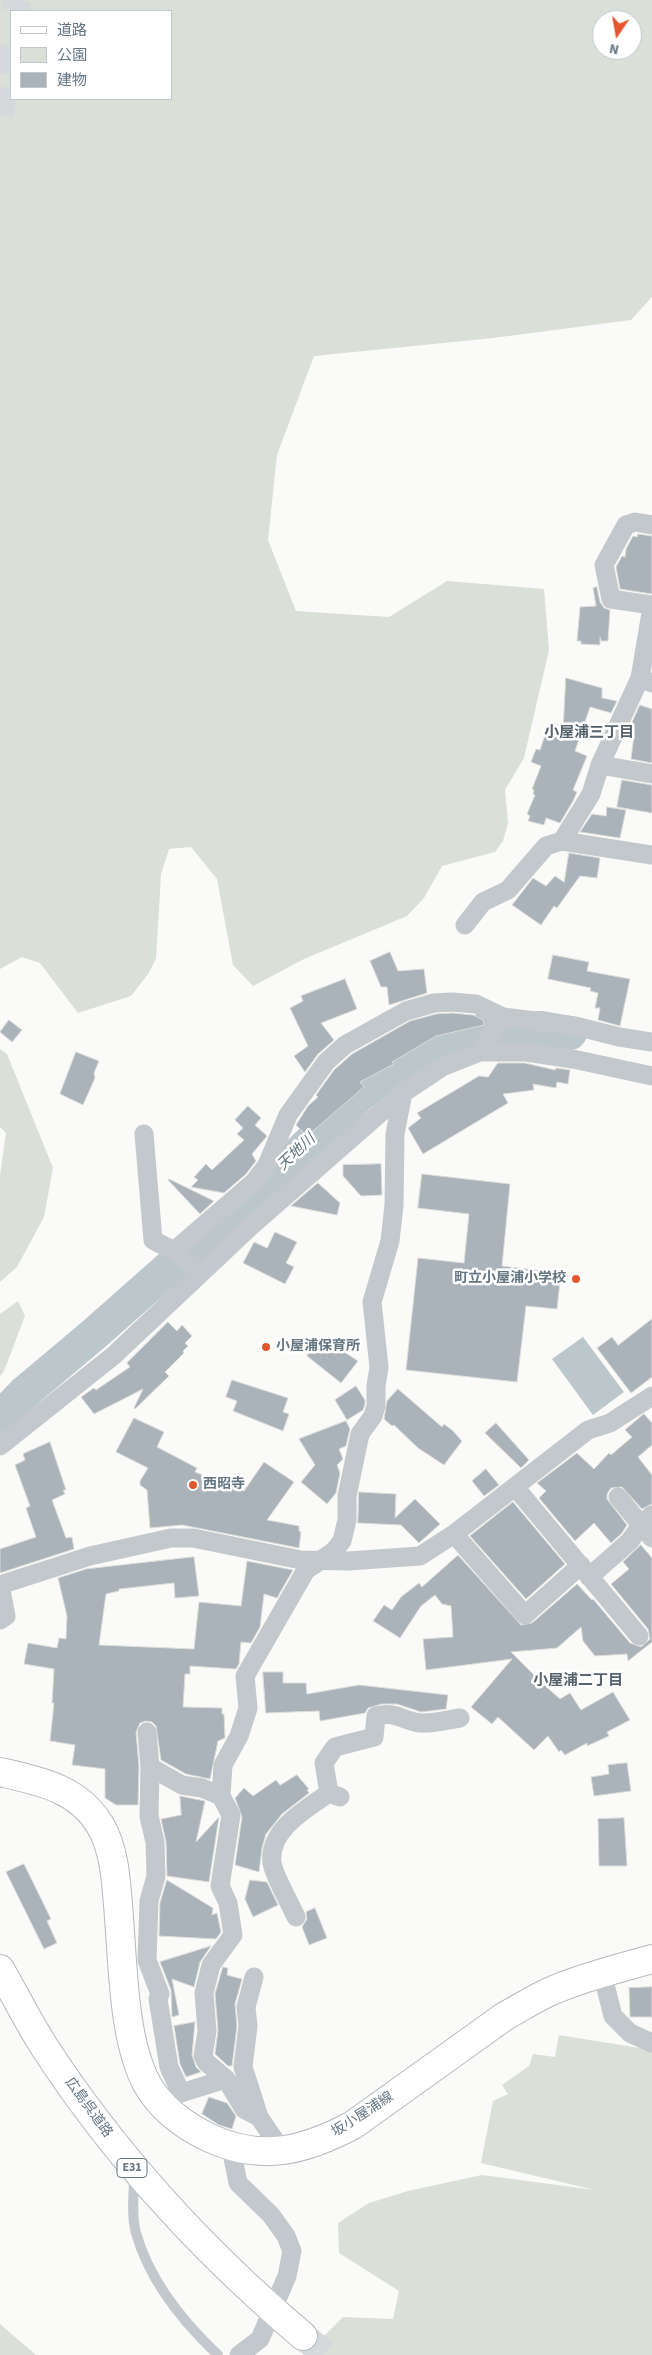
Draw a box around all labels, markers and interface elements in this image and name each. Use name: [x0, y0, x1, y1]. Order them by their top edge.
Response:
legend: [10, 10, 172, 100]
north arrow: [592, 10, 642, 60]
text: 道路: [57, 20, 87, 41]
text: N: [607, 38, 621, 59]
text: 公園: [57, 45, 87, 66]
text: 建物: [57, 70, 87, 91]
district label: 小屋浦三丁目: [544, 725, 634, 743]
water label: 天地川: [274, 1131, 320, 1175]
place label: 町立小屋浦小学校: [454, 1271, 566, 1287]
marker: 町立小屋浦小学校: [570, 1273, 582, 1285]
place label: 小屋浦保育所: [276, 1339, 360, 1355]
marker: 小屋浦保育所: [260, 1341, 272, 1353]
place label: 西昭寺: [203, 1477, 245, 1493]
marker: 西昭寺: [187, 1479, 199, 1491]
district label: 小屋浦二丁目: [533, 1673, 623, 1691]
street label: 広島呉道路: [61, 2075, 115, 2141]
street label: 坂小屋浦線: [329, 2089, 397, 2141]
road number: E31: [117, 2158, 147, 2178]

